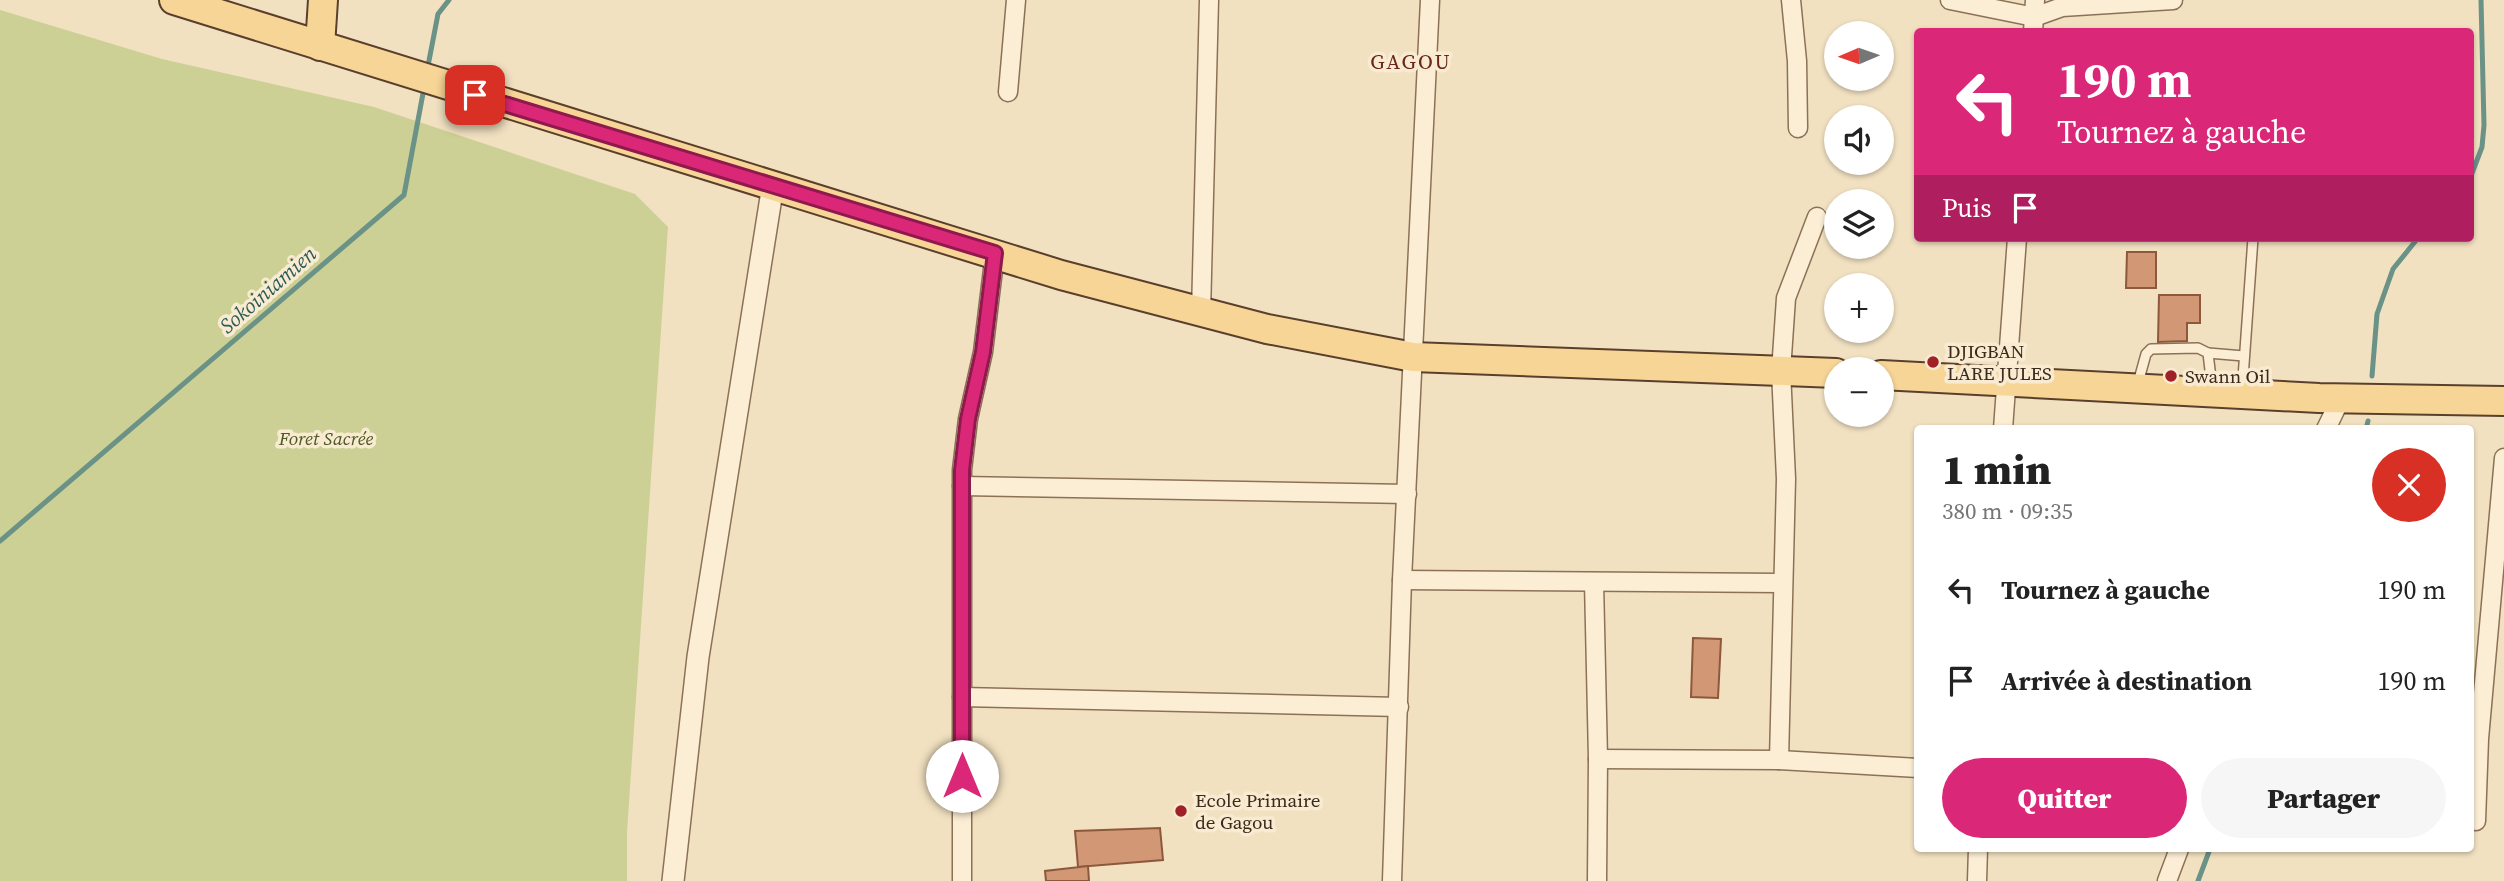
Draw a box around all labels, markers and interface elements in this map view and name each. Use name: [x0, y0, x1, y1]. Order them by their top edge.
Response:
north arrow: [1824, 21, 1894, 91]
map controls: [1824, 21, 1894, 427]
text: 190 m: [2057, 46, 2192, 113]
district label: GAGOU: [1370, 47, 1452, 76]
icon: left: [1942, 56, 2033, 147]
pin: [445, 65, 505, 125]
icon: arrive: [456, 76, 494, 114]
button: sound: [1824, 105, 1894, 175]
text: Tournez à gauche: [2057, 110, 2306, 154]
button: layers: [1824, 189, 1894, 259]
icon: arrive: [2006, 189, 2044, 227]
text: Puis: [1942, 190, 1992, 226]
water label: Sokoiniamien: [213, 239, 322, 340]
button: +: [1824, 273, 1894, 343]
place label: DJIGBAN LARE JULES: [1947, 338, 2052, 386]
marker: DJIGBAN LARE JULES: [1925, 354, 1941, 370]
button: −: [1824, 357, 1894, 427]
place label: Swann Oil: [2185, 363, 2271, 389]
marker: Swann Oil: [2163, 368, 2179, 384]
park label: Foret Sacrée: [278, 425, 373, 451]
text: 1 min: [1942, 440, 2052, 498]
button: close: [2372, 448, 2446, 522]
text: 380 m · 09:35: [1942, 495, 2073, 527]
icon: left: [1942, 571, 1980, 609]
text: Tournez à gauche: [2001, 572, 2210, 608]
text: 190 m: [2378, 572, 2446, 608]
icon: arrive: [1942, 662, 1980, 700]
text: Arrivée à destination: [2001, 663, 2252, 699]
text: 190 m: [2378, 663, 2446, 699]
position arrow: [925, 739, 999, 813]
button: Quitter: [1942, 758, 2187, 838]
button: Partager: [2201, 758, 2446, 838]
place label: Ecole Primaire de Gagou: [1195, 787, 1320, 835]
marker: Ecole Primaire de Gagou: [1173, 803, 1189, 819]

